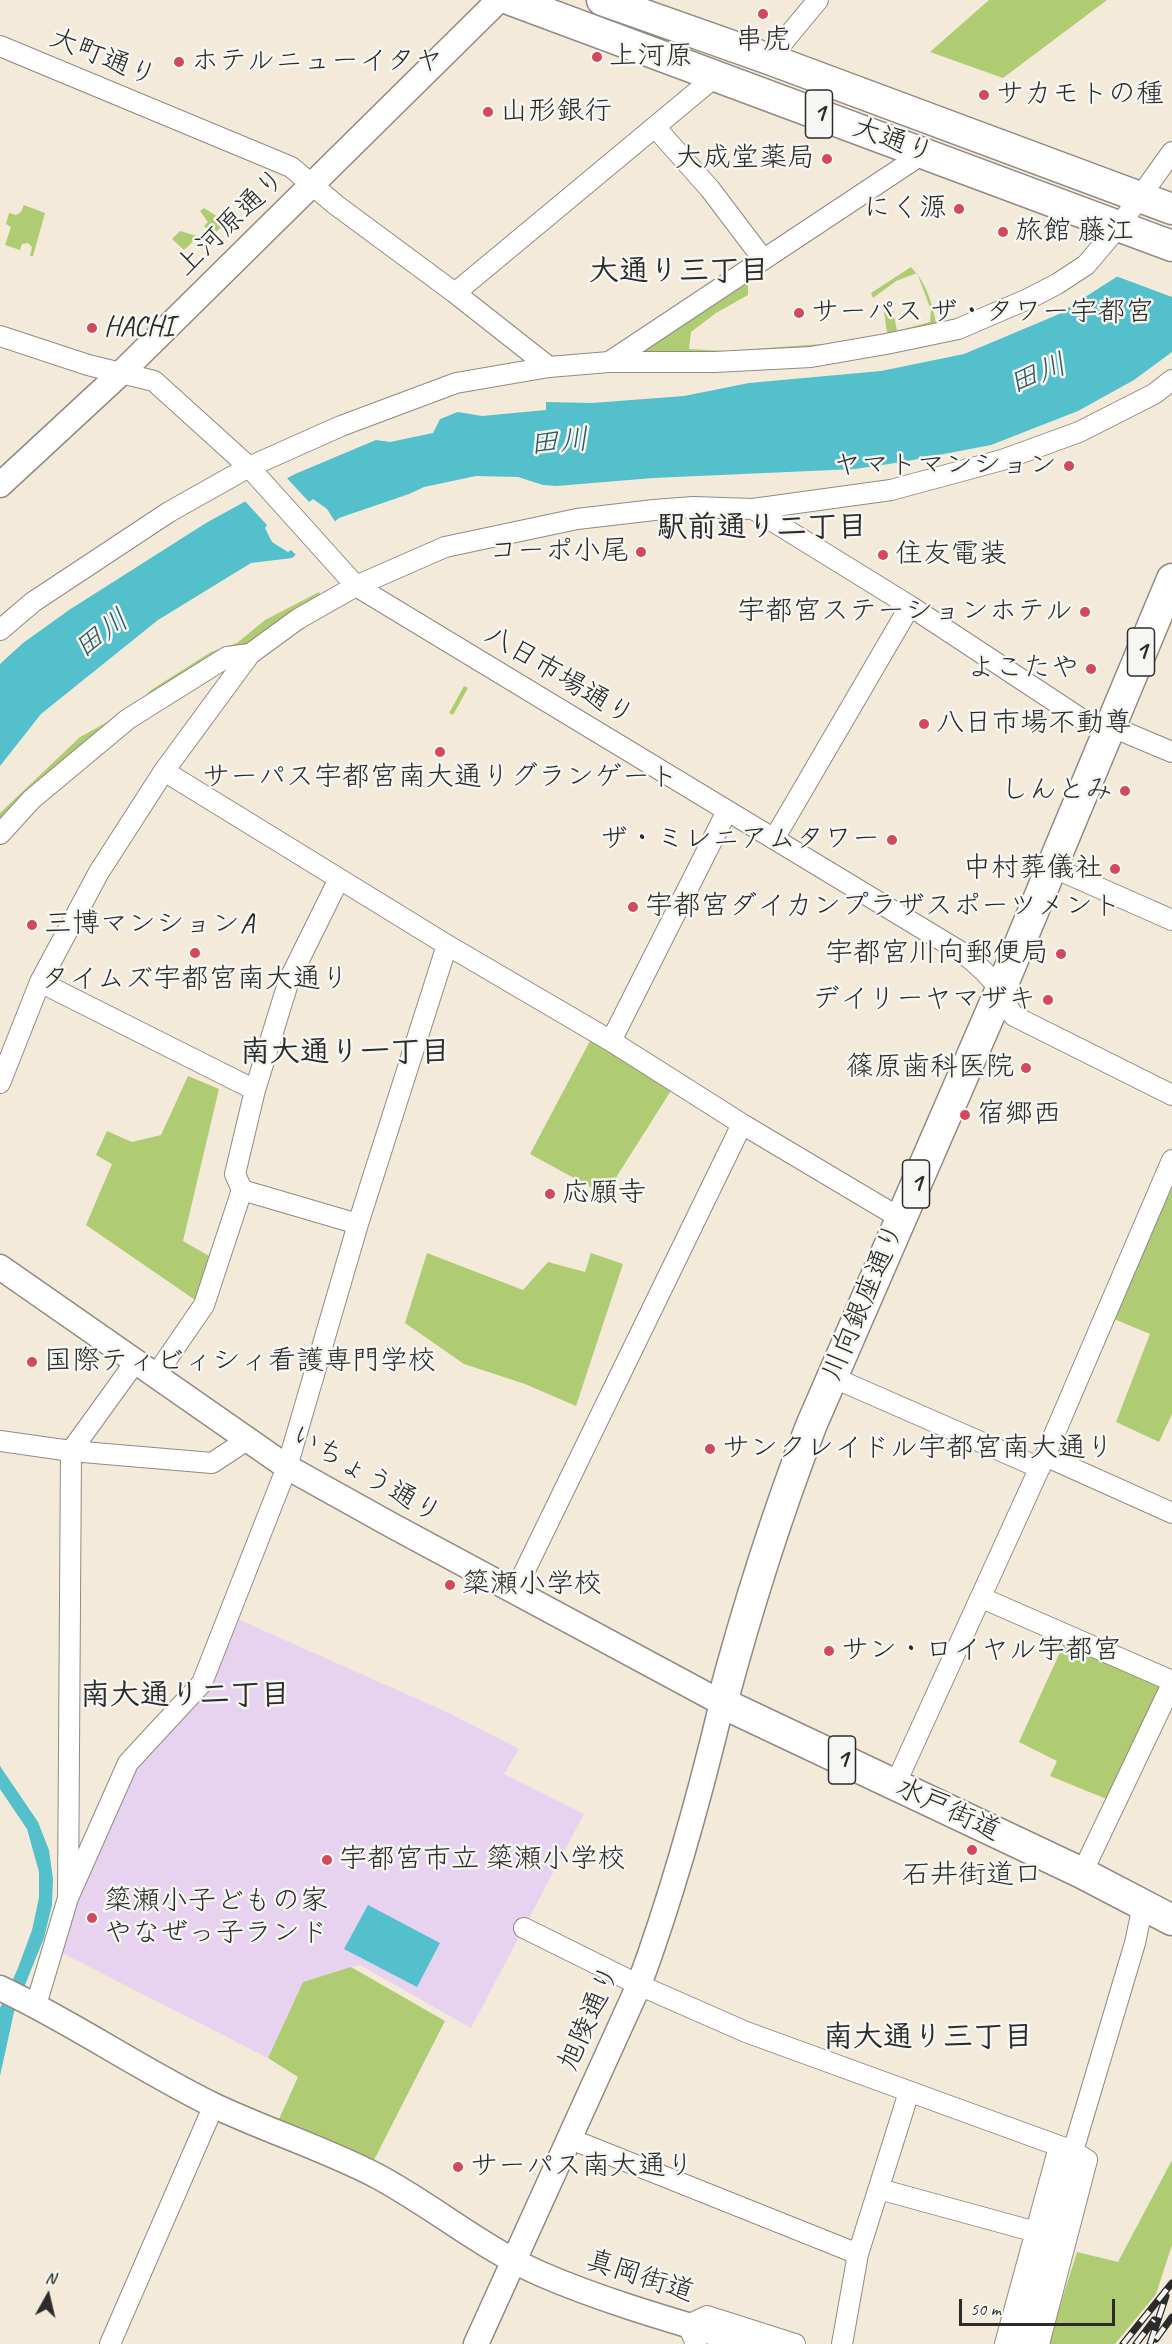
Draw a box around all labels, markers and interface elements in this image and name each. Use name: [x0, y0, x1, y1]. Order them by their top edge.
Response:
marker: 串虎: [756, 7, 770, 21]
street label: 大町通り: [45, 21, 161, 95]
place label: 串虎: [735, 24, 791, 58]
place label: 上河原: [609, 40, 693, 74]
place label: ホテルニューイタヤ: [191, 45, 443, 79]
marker: 上河原: [590, 50, 604, 64]
marker: ホテルニューイタヤ: [172, 55, 186, 69]
place label: サカモトの種: [996, 78, 1164, 112]
marker: サカモトの種: [977, 88, 991, 102]
road number: 1: [806, 90, 832, 138]
place label: 山形銀行: [500, 95, 612, 129]
marker: 山形銀行: [481, 105, 495, 119]
street label: 大通り: [848, 111, 938, 171]
place label: 大成堂薬局: [675, 142, 815, 176]
marker: 大成堂薬局: [820, 152, 834, 166]
street label: 上河原通り: [169, 162, 293, 284]
place label: にく源: [863, 192, 947, 226]
marker: にく源: [952, 202, 966, 216]
place label: 旅館 藤江: [1015, 215, 1134, 249]
marker: 旅館 藤江: [996, 225, 1010, 239]
district label: 大通り三丁目: [589, 254, 769, 290]
place label: サーパス ザ・タワー宇都宮: [811, 296, 1154, 330]
marker: サーパス ザ・タワー宇都宮: [792, 306, 806, 320]
place label: HACHI: [104, 311, 174, 345]
marker: HACHI: [85, 321, 99, 335]
water label: 田川: [1003, 347, 1073, 403]
water label: 田川: [528, 422, 590, 464]
place label: ヤマトマンション: [833, 449, 1057, 483]
marker: ヤマトマンション: [1062, 459, 1076, 473]
district label: 駅前通り二丁目: [657, 510, 867, 546]
place label: コーポ小尾: [489, 535, 629, 569]
place label: 住友電装: [895, 538, 1007, 572]
marker: コーポ小尾: [634, 545, 648, 559]
marker: 住友電装: [876, 548, 890, 562]
place label: 宇都宮ステーションホテル: [737, 595, 1073, 629]
water label: 田川: [67, 603, 137, 667]
marker: 宇都宮ステーションホテル: [1078, 605, 1092, 619]
street label: 八日市場通り: [478, 618, 640, 734]
road number: 1: [1128, 628, 1154, 676]
place label: よこたや: [967, 652, 1079, 686]
marker: よこたや: [1084, 662, 1098, 676]
place label: 八日市場不動尊: [936, 707, 1132, 741]
marker: 八日市場不動尊: [917, 717, 931, 731]
marker: サーパス宇都宮南大通りグランゲート: [433, 745, 447, 759]
place label: サーパス宇都宮南大通りグランゲート: [202, 761, 678, 795]
place label: しんとみ: [1001, 774, 1113, 808]
marker: しんとみ: [1118, 784, 1132, 798]
place label: ザ・ミレニアムタワー: [600, 823, 880, 857]
marker: ザ・ミレニアムタワー: [885, 833, 899, 847]
place label: 中村葬儀社: [963, 852, 1103, 886]
marker: 中村葬儀社: [1108, 862, 1122, 876]
place label: 宇都宮ダイカンプラザスポーツメント: [645, 890, 1121, 924]
marker: 宇都宮ダイカンプラザスポーツメント: [626, 900, 640, 914]
place label: 三博マンションA: [44, 908, 254, 942]
marker: 三博マンションA: [25, 918, 39, 932]
place label: 宇都宮川向郵便局: [825, 937, 1049, 971]
marker: タイムズ宇都宮南大通り: [188, 946, 202, 960]
marker: 宇都宮川向郵便局: [1054, 947, 1068, 961]
place label: タイムズ宇都宮南大通り: [41, 963, 349, 997]
place label: デイリーヤマザキ: [812, 983, 1036, 1017]
marker: デイリーヤマザキ: [1041, 993, 1055, 1007]
district label: 南大通り一丁目: [240, 1035, 450, 1071]
place label: 篠原歯科医院: [846, 1051, 1014, 1085]
marker: 篠原歯科医院: [1019, 1061, 1033, 1075]
place label: 宿郷西: [977, 1098, 1061, 1132]
marker: 宿郷西: [958, 1108, 972, 1122]
road number: 1: [902, 1160, 930, 1208]
place label: 応願寺: [562, 1177, 646, 1211]
marker: 応願寺: [543, 1187, 557, 1201]
street label: 川向銀座通り: [816, 1218, 912, 1386]
place label: 国際ティビィシィ看護専門学校: [44, 1345, 436, 1379]
marker: 国際ティビィシィ看護専門学校: [25, 1355, 39, 1369]
street label: いちょう通り: [285, 1418, 447, 1532]
place label: サンクレイドル宇都宮南大通り: [722, 1432, 1114, 1466]
marker: サンクレイドル宇都宮南大通り: [703, 1442, 717, 1456]
place label: 簗瀬小学校: [462, 1568, 602, 1602]
marker: 簗瀬小学校: [443, 1578, 457, 1592]
place label: サン・ロイヤル宇都宮: [841, 1634, 1121, 1668]
marker: サン・ロイヤル宇都宮: [822, 1644, 836, 1658]
district label: 南大通り二丁目: [80, 1678, 290, 1714]
road number: 1: [828, 1736, 856, 1784]
street label: 水戸街道: [890, 1771, 1006, 1849]
place label: 宇都宮市立 簗瀬小学校: [339, 1843, 626, 1877]
marker: 石井街道口: [965, 1843, 979, 1857]
marker: 宇都宮市立 簗瀬小学校: [320, 1853, 334, 1867]
place label: 石井街道口: [902, 1859, 1042, 1893]
place label: 簗瀬小子どもの家 やなぜっ子ランド: [104, 1885, 328, 1951]
marker: 簗瀬小子どもの家 やなぜっ子ランド: [85, 1911, 99, 1925]
street label: 旭陵通り: [552, 1960, 628, 2076]
district label: 南大通り三丁目: [823, 2020, 1033, 2056]
place label: サーパス南大通り: [470, 2150, 694, 2184]
marker: サーパス南大通り: [451, 2160, 465, 2174]
street label: 真岡街道: [582, 2244, 698, 2310]
north arrow: [18, 2266, 78, 2326]
text: N: [44, 2268, 57, 2289]
scale bar: [962, 2287, 1118, 2325]
text: 50 m: [970, 2298, 1001, 2320]

